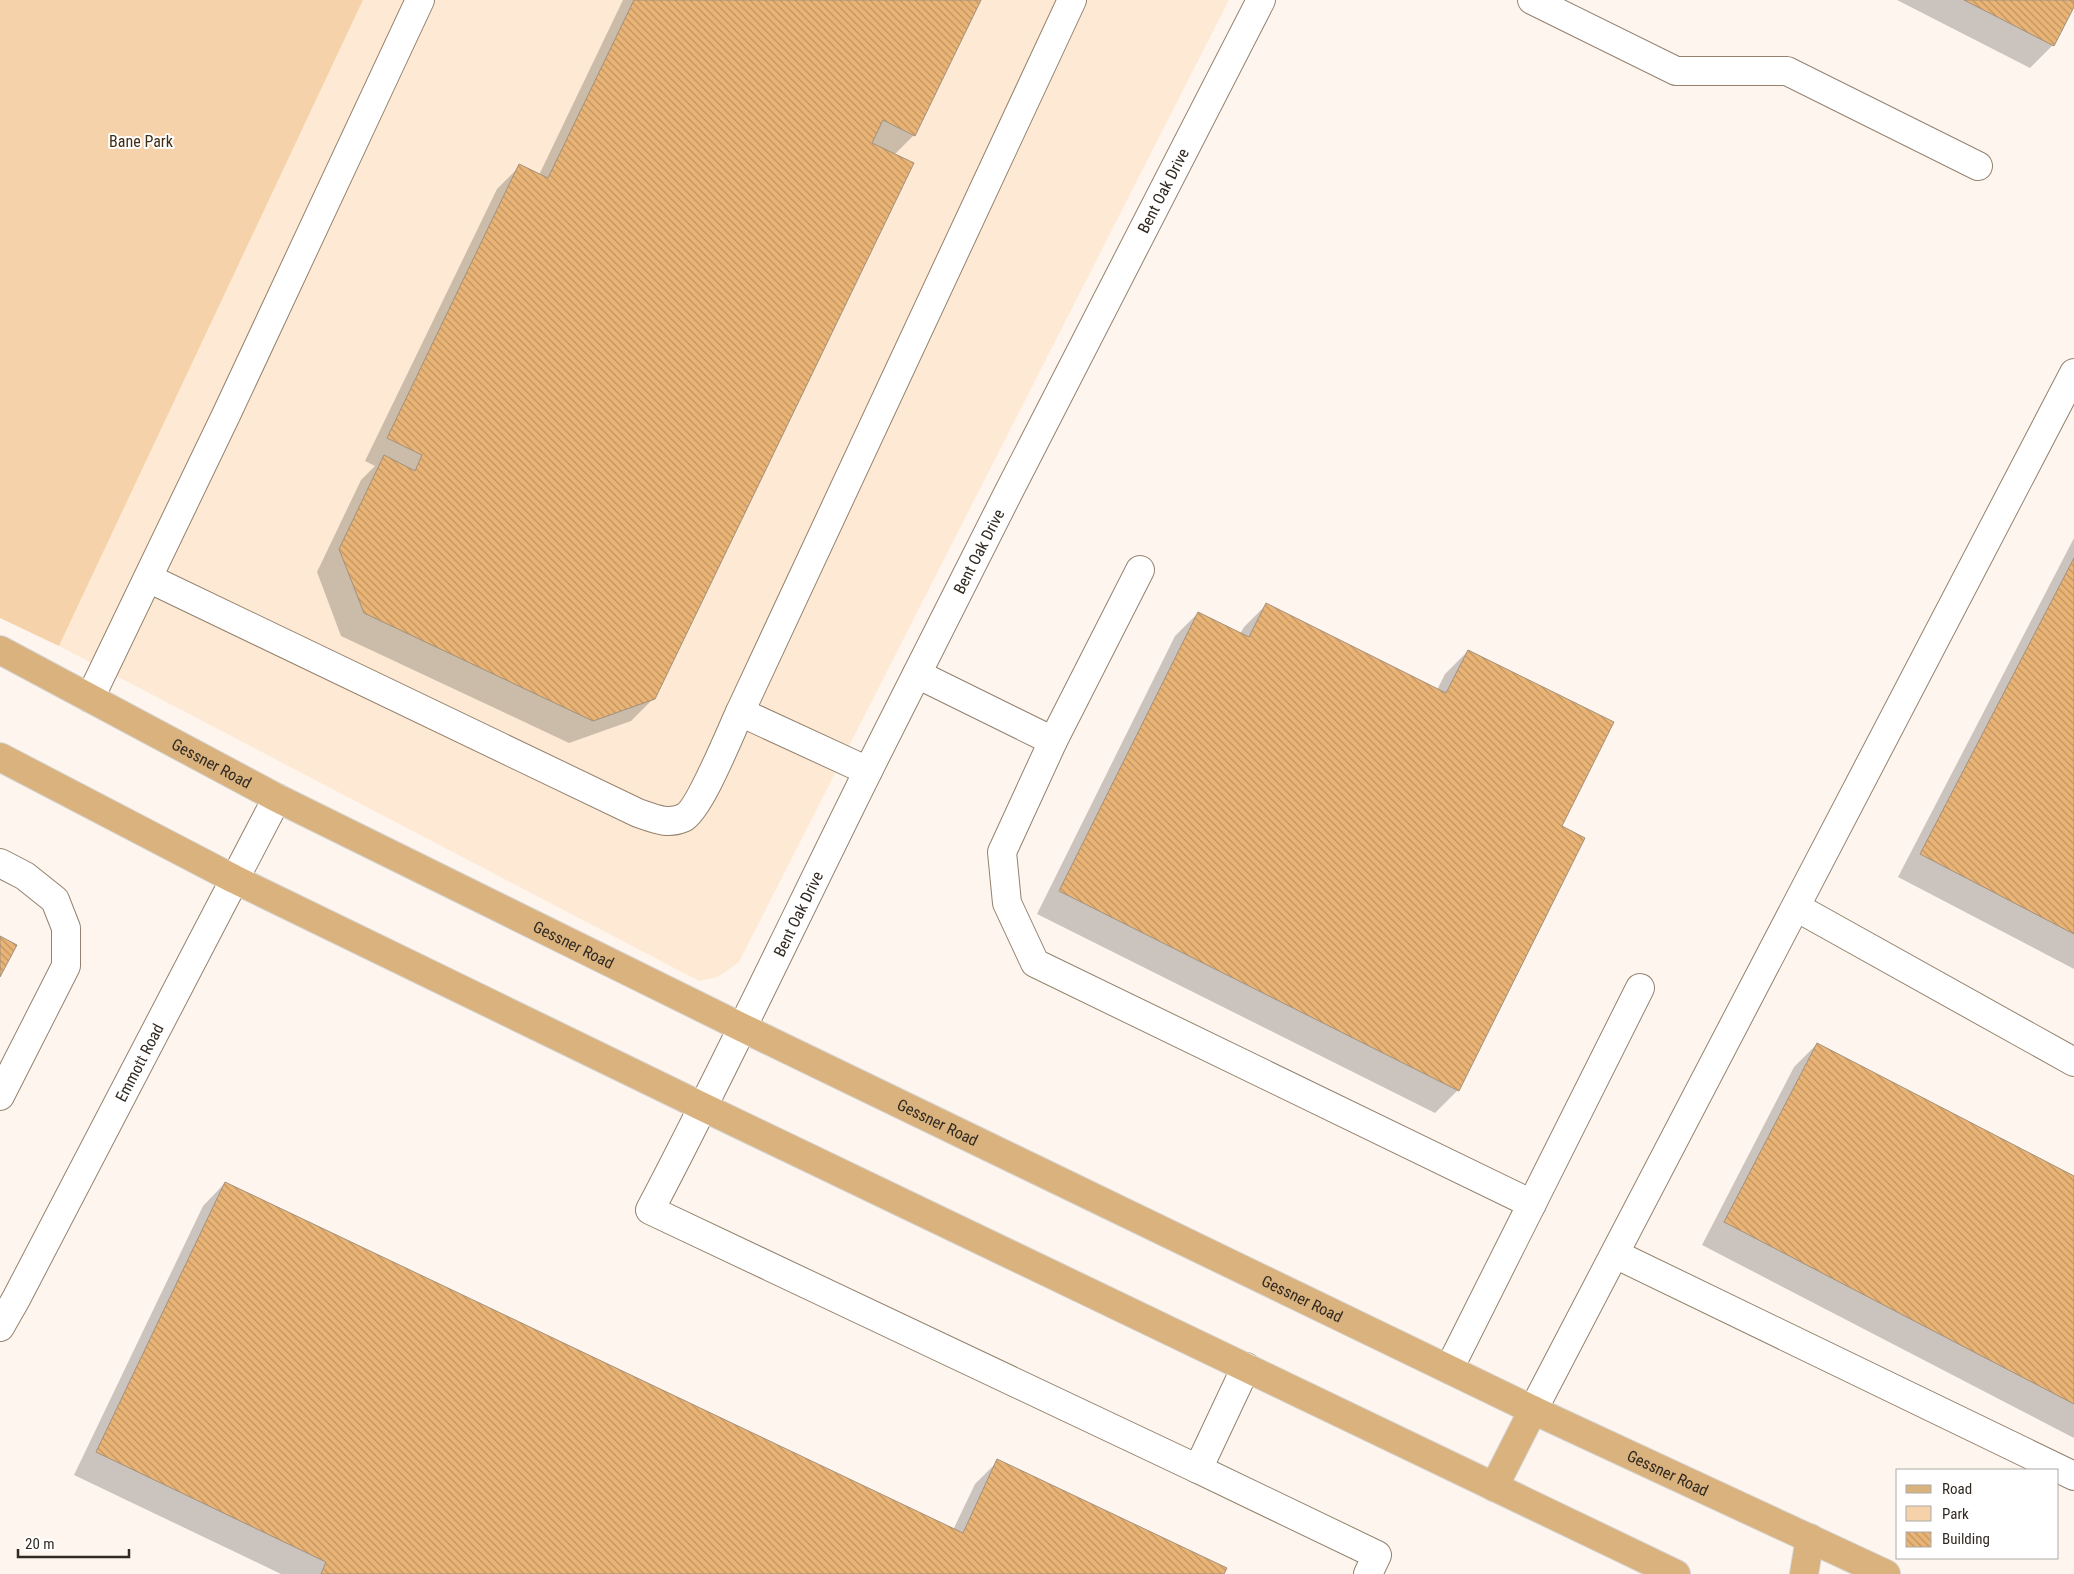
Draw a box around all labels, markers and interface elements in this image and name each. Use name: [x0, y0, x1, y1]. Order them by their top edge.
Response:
park label: Bane Park: [109, 132, 174, 151]
street label: Bent Oak Drive: [1133, 145, 1192, 236]
street label: Bent Oak Drive: [949, 506, 1008, 597]
street label: Gessner Road: [169, 734, 255, 792]
street label: Bent Oak Drive: [769, 868, 827, 960]
street label: Gessner Road: [530, 917, 617, 972]
street label: Emmott Road: [111, 1020, 167, 1105]
street label: Gessner Road: [894, 1095, 981, 1150]
street label: Gessner Road: [1259, 1271, 1346, 1326]
street label: Gessner Road: [1624, 1446, 1712, 1500]
legend: [1896, 1469, 2059, 1559]
text: Road: [1942, 1480, 1972, 1498]
text: Park: [1942, 1505, 1969, 1523]
scale bar: [18, 1526, 129, 1558]
text: Building: [1942, 1530, 1990, 1548]
text: 20 m: [25, 1535, 55, 1553]

